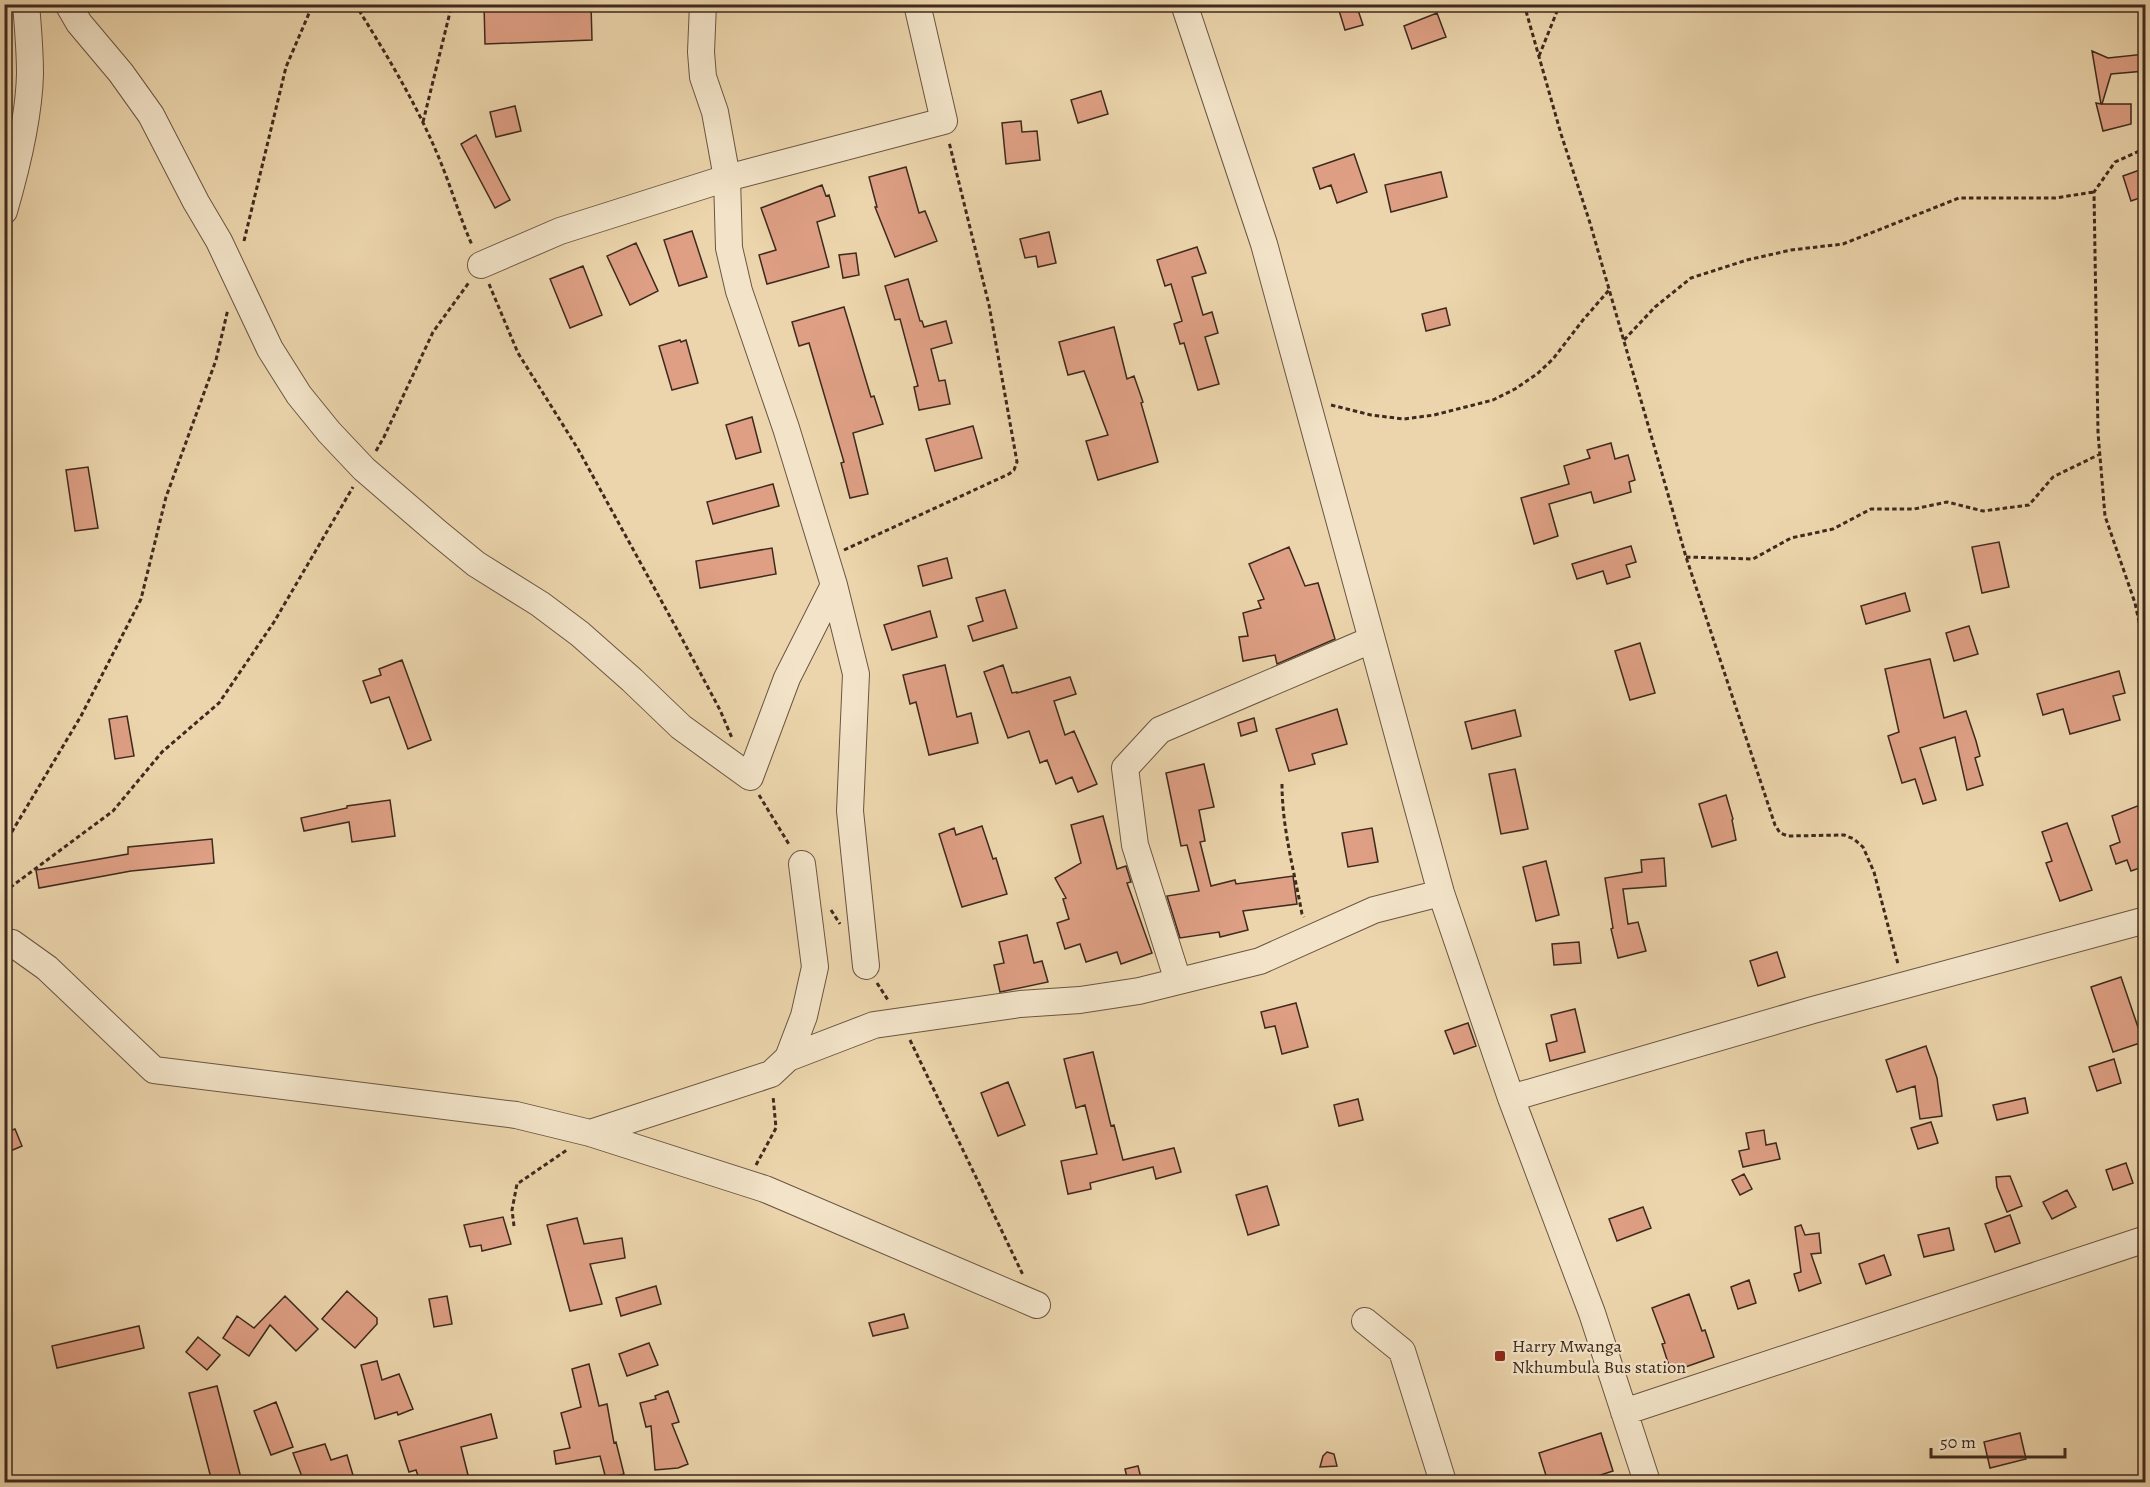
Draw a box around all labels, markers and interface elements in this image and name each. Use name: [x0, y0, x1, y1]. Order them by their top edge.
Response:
place label: Harry Mwanga Nkhumbula Bus station: [1512, 1334, 1686, 1379]
marker: Harry Mwanga Nkhumbula Bus station: [1493, 1349, 1507, 1363]
scale bar: [1931, 1421, 2064, 1459]
text: 50 m: [1940, 1430, 1976, 1454]

